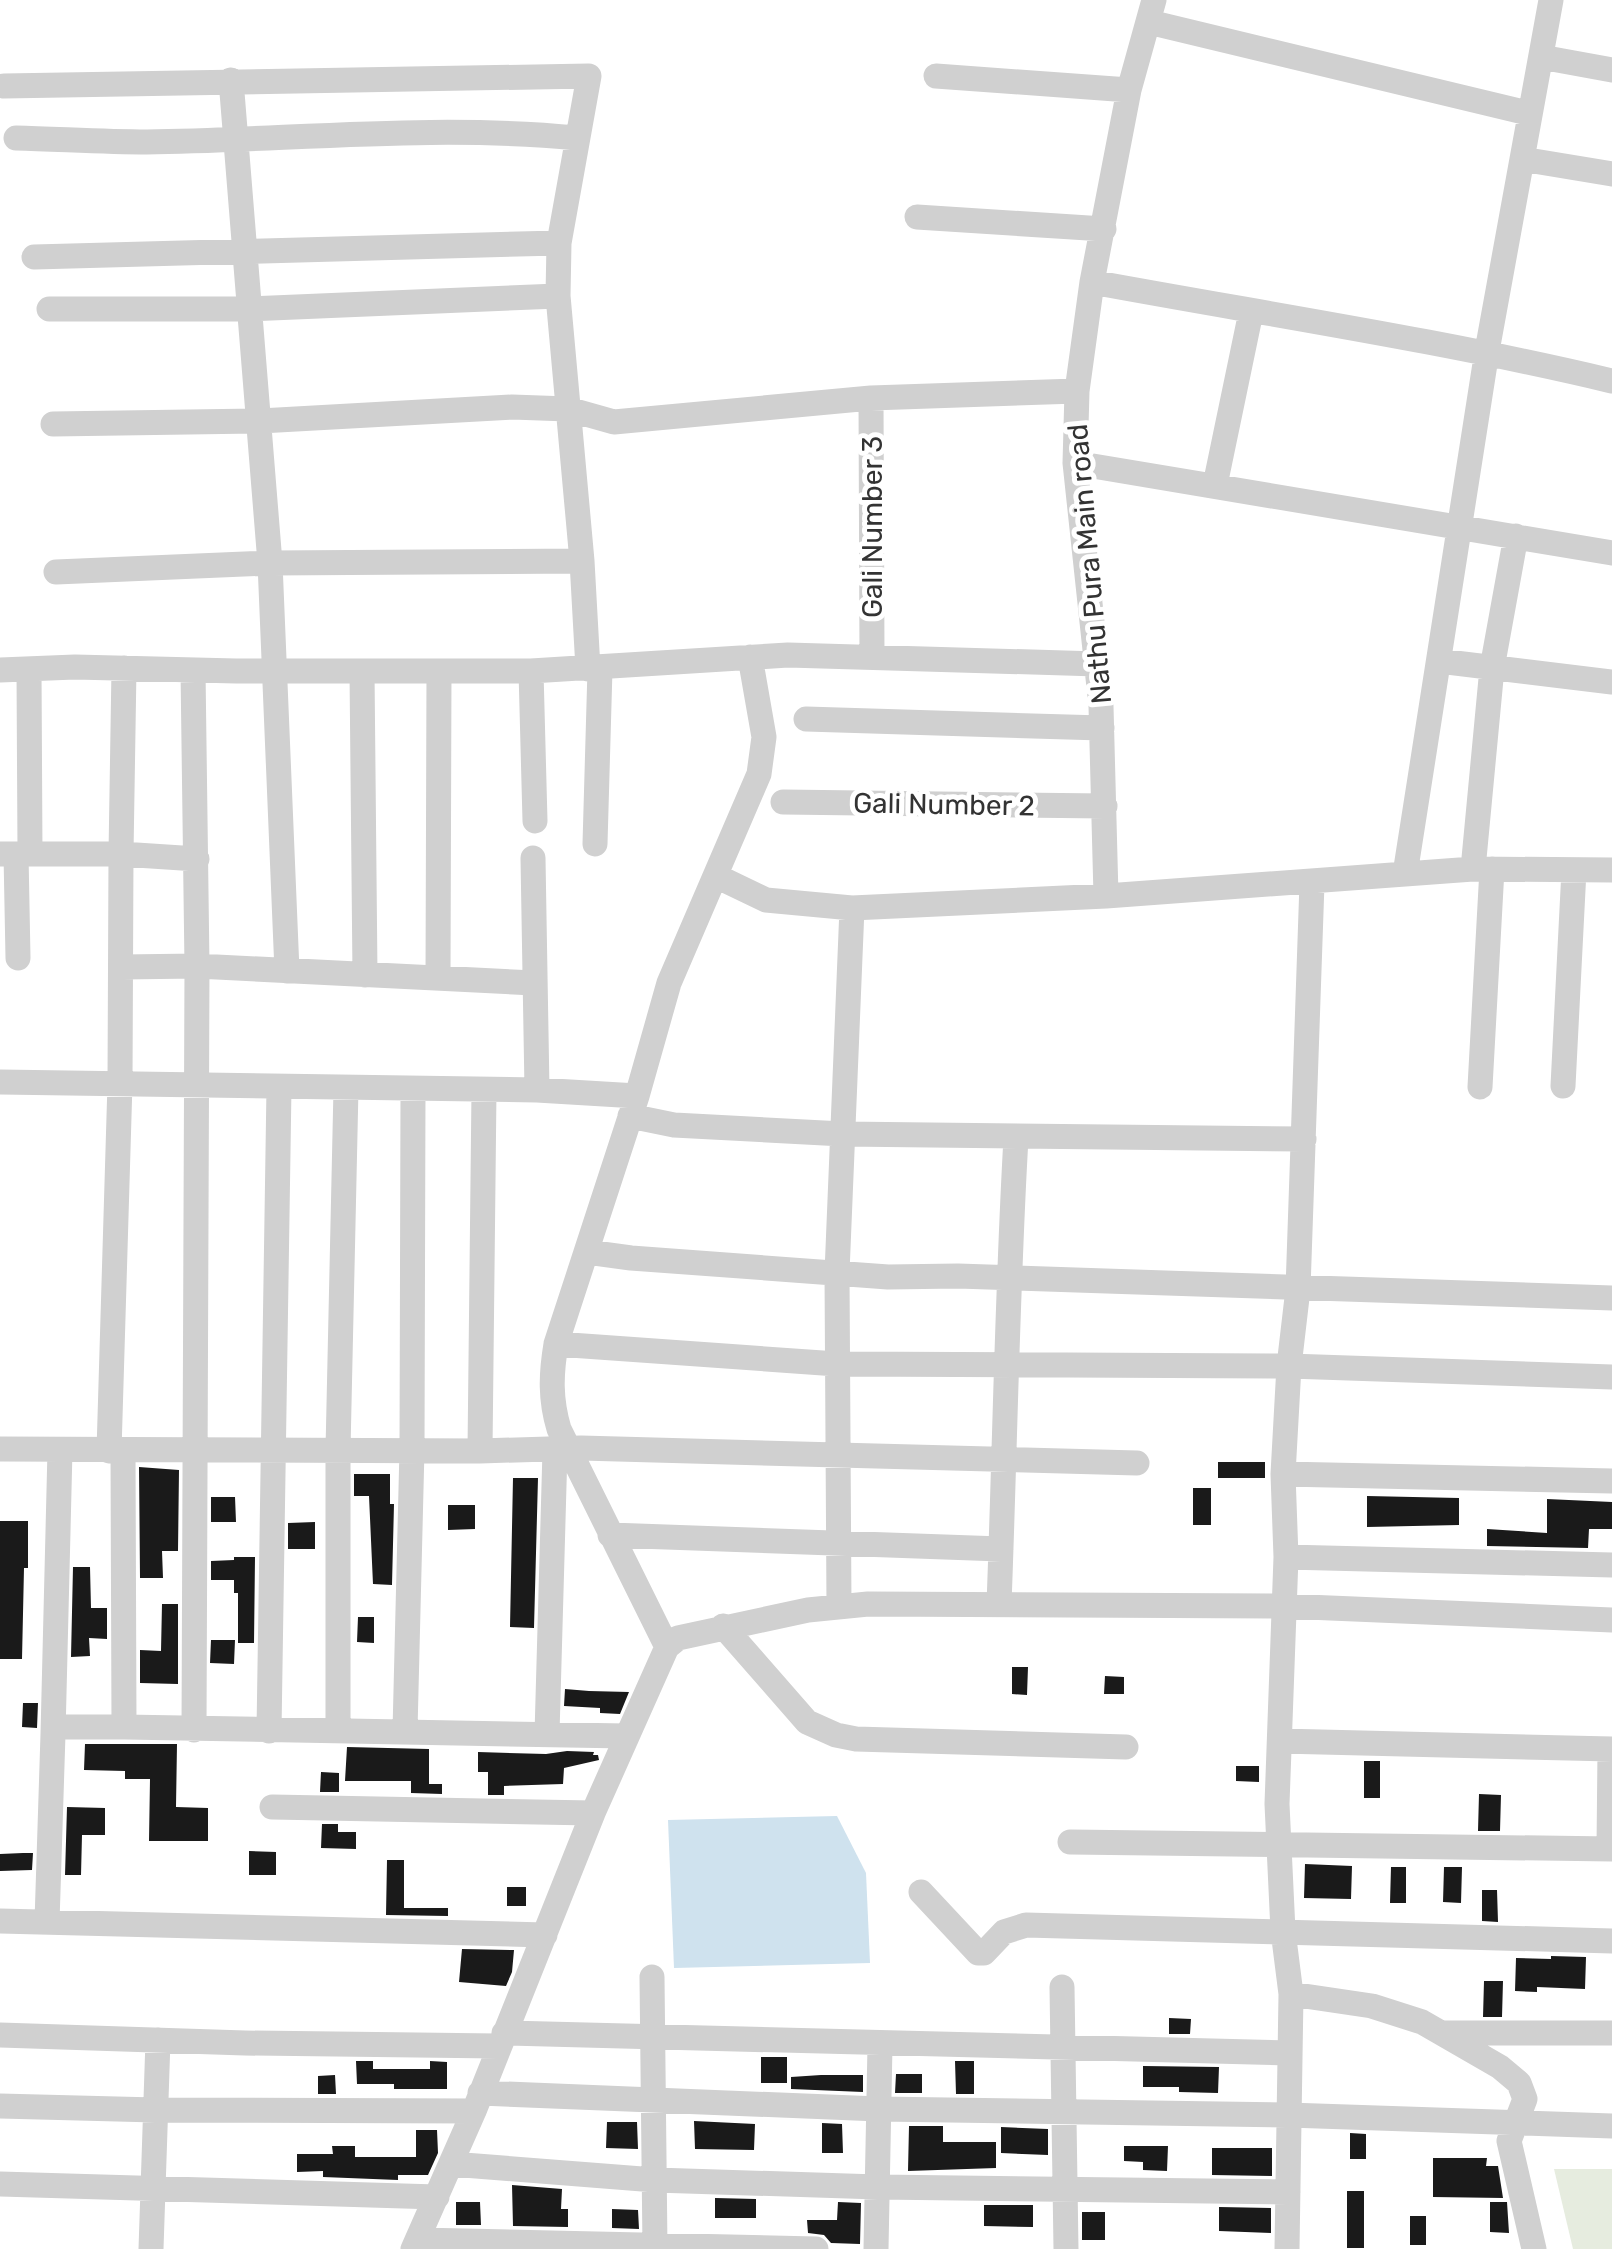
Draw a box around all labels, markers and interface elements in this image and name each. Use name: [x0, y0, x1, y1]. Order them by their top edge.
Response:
street label: Nathu Pura Main road: [1061, 423, 1118, 705]
street label: Gali Number 3: [856, 436, 889, 618]
street label: Gali Number 2: [853, 786, 1035, 823]

